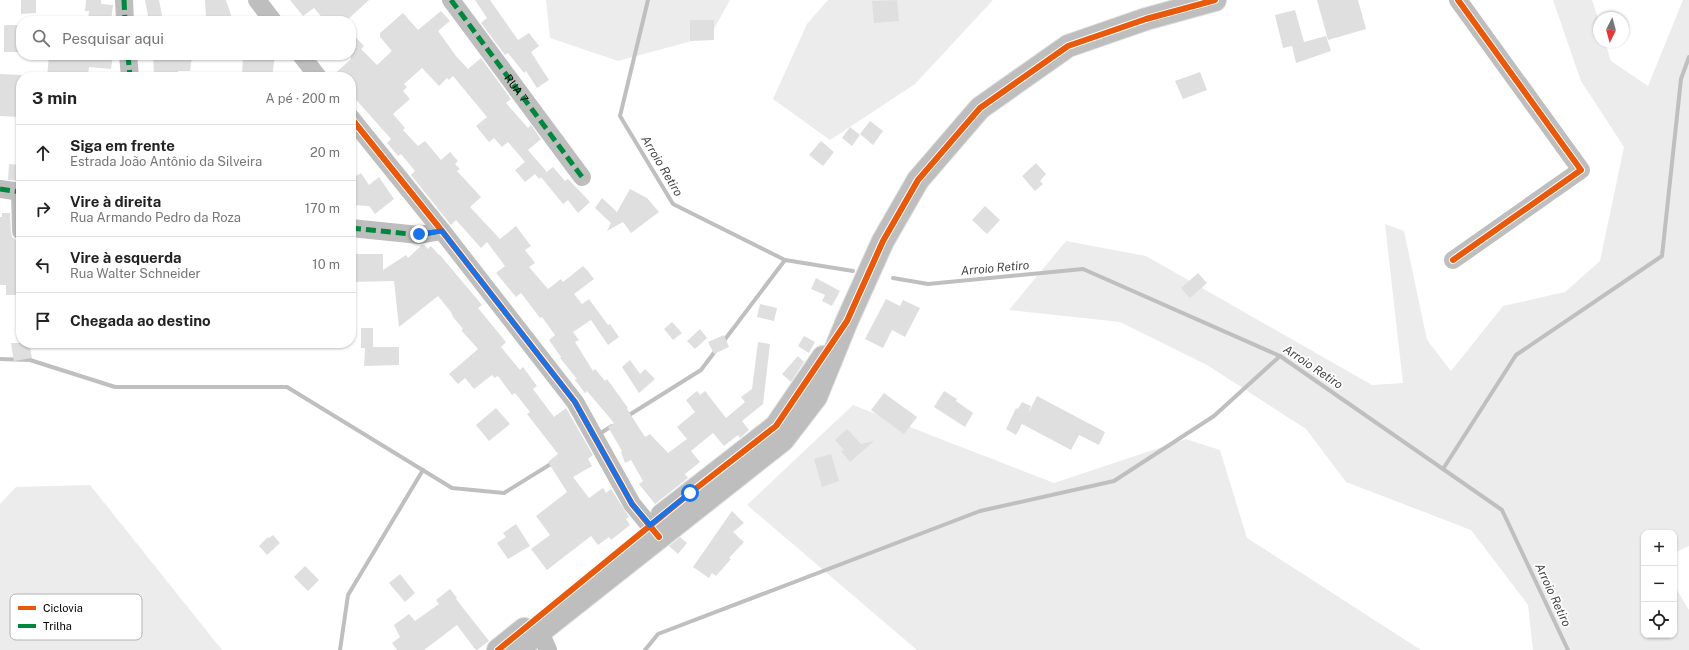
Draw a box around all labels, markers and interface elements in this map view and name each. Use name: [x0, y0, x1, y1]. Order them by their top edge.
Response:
north arrow: [1593, 12, 1629, 48]
search box: [16, 16, 356, 60]
icon: search: [30, 27, 52, 49]
text: Pesquisar aqui: [62, 30, 164, 47]
street label: RUA 7: [502, 72, 531, 105]
text: 3 min: [32, 88, 77, 108]
text: A pé · 200 m: [265, 91, 340, 106]
water label: Arroio Retiro: [638, 133, 686, 199]
text: Siga em frente: [70, 137, 175, 154]
icon: ahead: [32, 142, 54, 164]
text: 20 m: [310, 145, 340, 160]
text: Estrada João Antônio da Silveira: [70, 154, 262, 169]
text: Vire à direita: [70, 193, 161, 210]
icon: right: [32, 198, 54, 220]
text: 170 m: [305, 201, 340, 216]
text: Rua Armando Pedro da Roza: [70, 210, 241, 225]
route end: [410, 225, 428, 243]
text: Vire à esquerda: [70, 249, 182, 266]
icon: left: [32, 254, 54, 276]
text: 10 m: [312, 257, 340, 272]
water label: Arroio Retiro: [960, 258, 1030, 278]
text: Rua Walter Schneider: [70, 266, 201, 281]
icon: arrive: [32, 310, 54, 332]
text: Chegada ao destino: [70, 312, 211, 329]
water label: Arroio Retiro: [1281, 342, 1346, 392]
route start: [681, 484, 699, 502]
map controls: [1641, 530, 1677, 638]
button: +: [1641, 530, 1677, 566]
water label: Arroio Retiro: [1532, 561, 1574, 629]
button: −: [1641, 566, 1677, 602]
legend: [10, 594, 142, 640]
text: Ciclovia: [43, 602, 83, 614]
button: locate: [1641, 602, 1677, 638]
text: Trilha: [43, 620, 72, 632]

